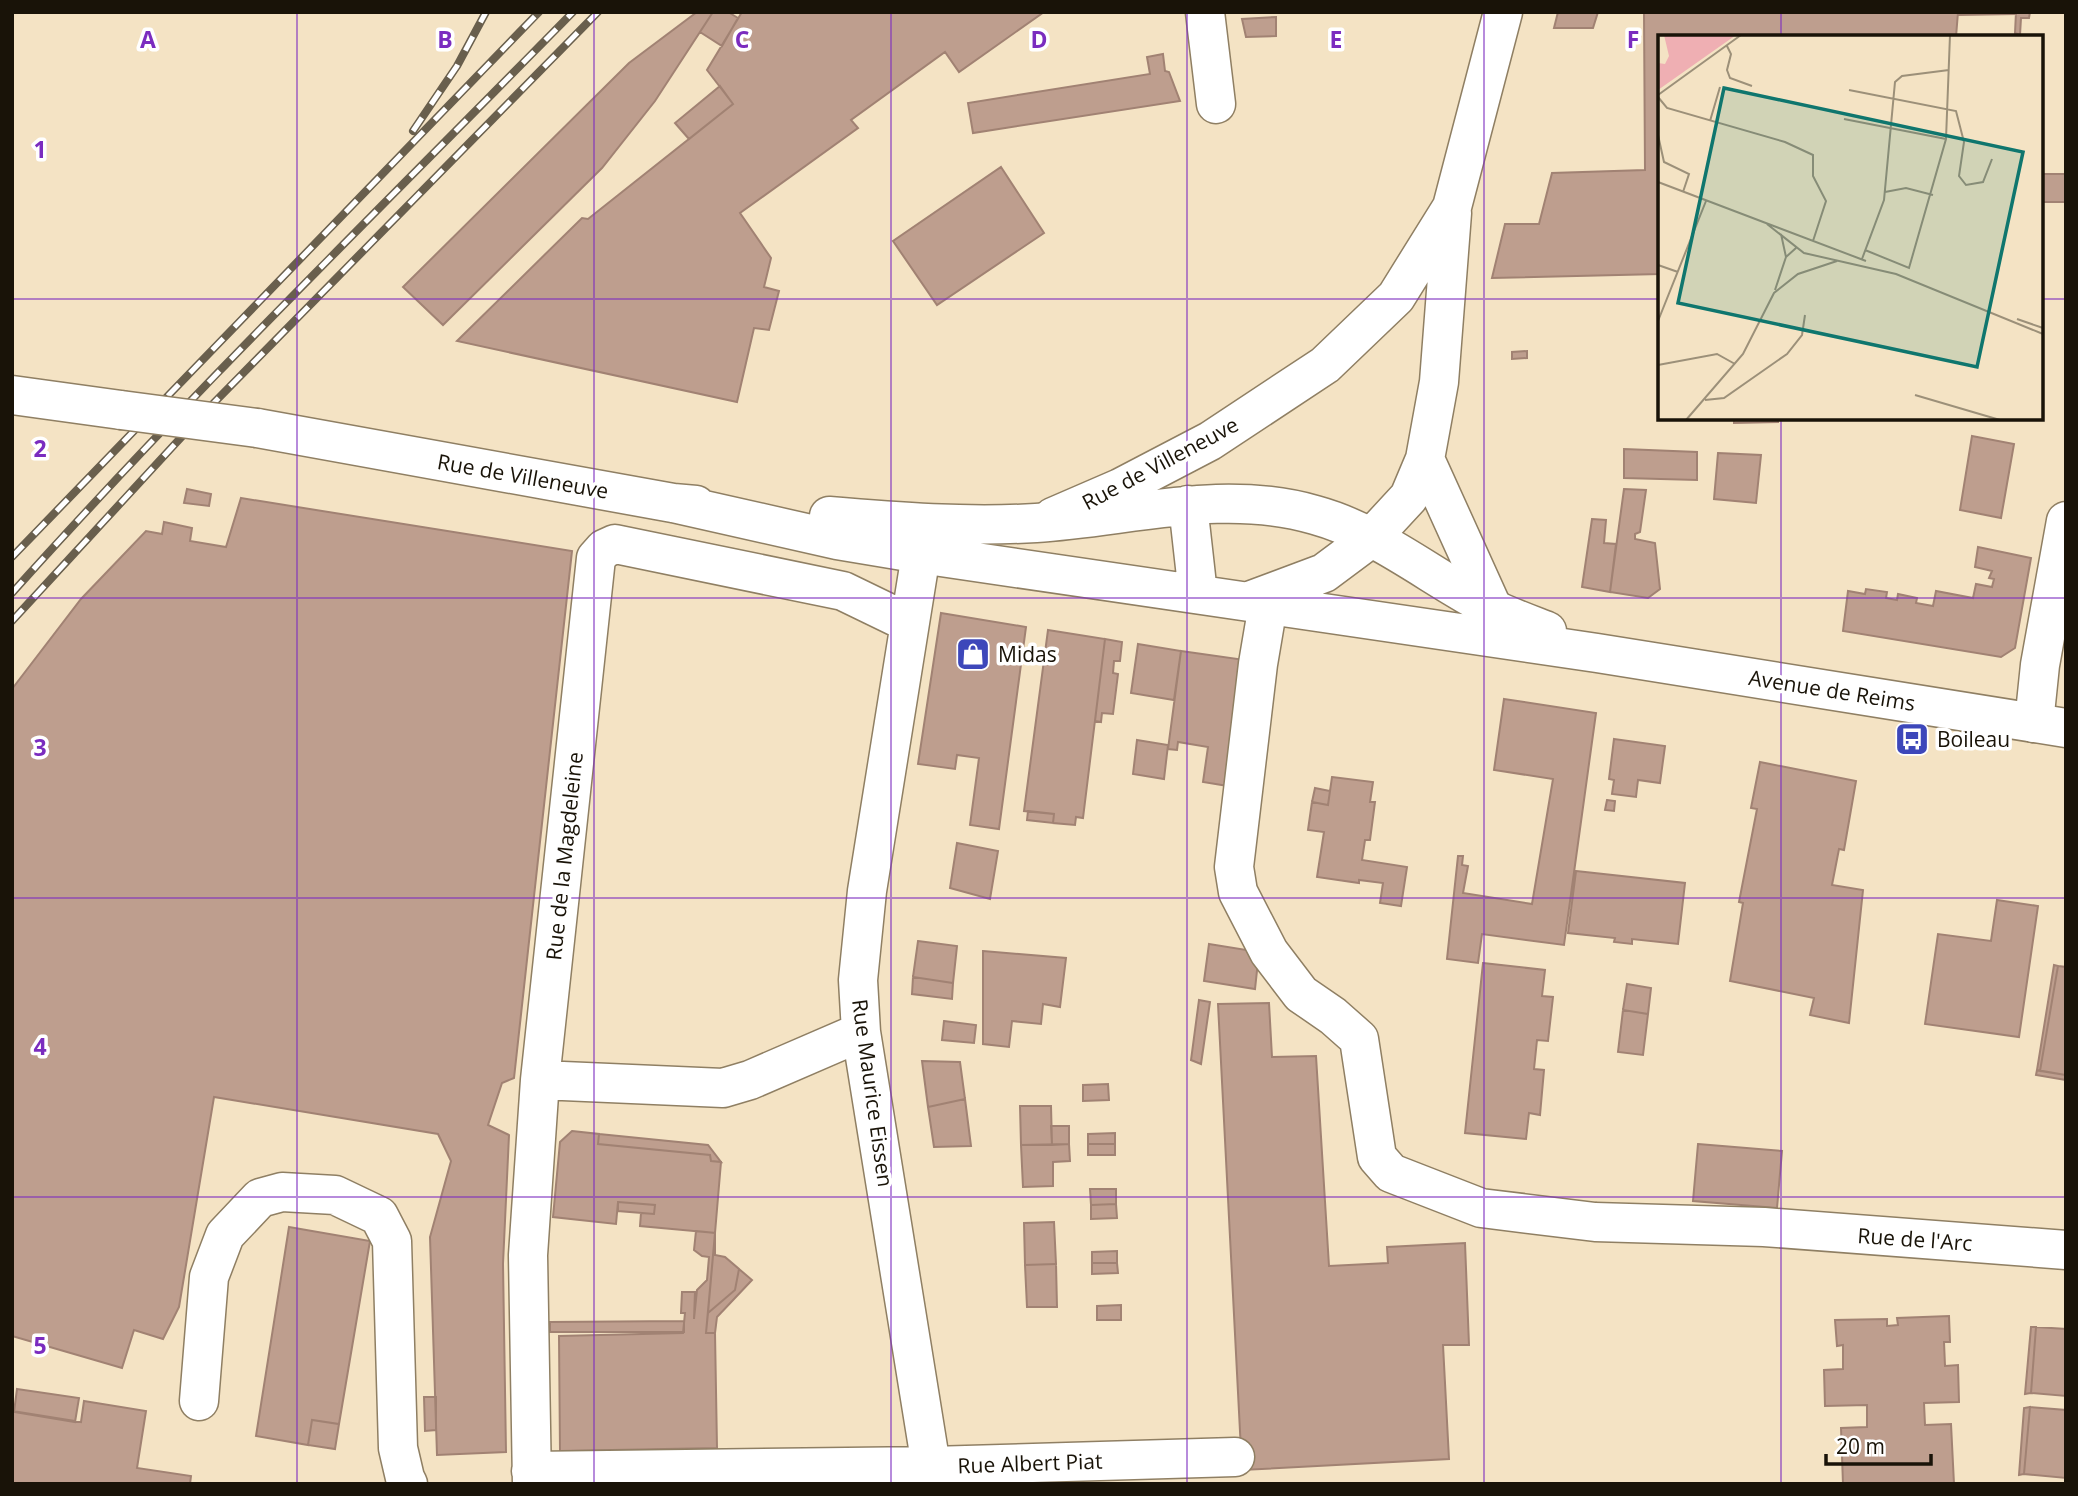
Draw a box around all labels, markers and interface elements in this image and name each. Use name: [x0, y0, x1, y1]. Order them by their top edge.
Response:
text: A: [140, 23, 156, 55]
text: B: [437, 23, 453, 55]
text: C: [735, 23, 749, 55]
text: D: [1030, 23, 1048, 55]
text: E: [1330, 23, 1342, 55]
text: F: [1627, 23, 1639, 55]
inset map: [1658, 35, 2043, 420]
text: 1: [33, 133, 47, 165]
street label: Rue de Villeneuve: [1077, 410, 1243, 516]
text: 2: [33, 432, 47, 464]
street label: Rue de Villeneuve: [435, 447, 611, 505]
shop icon: Midas: [954, 635, 992, 673]
place label: Midas: [998, 640, 1057, 668]
street label: Avenue de Reims: [1747, 663, 1917, 717]
bus stop icon: Boileau: [1893, 720, 1931, 758]
place label: Boileau: [1937, 725, 2010, 753]
text: 3: [33, 731, 47, 763]
street label: Rue de la Magdeleine: [539, 750, 589, 962]
street label: Rue Maurice Eissen: [846, 997, 900, 1189]
text: 4: [33, 1030, 47, 1062]
street label: Rue de l'Arc: [1857, 1221, 1973, 1257]
text: 5: [33, 1329, 47, 1361]
scale bar: [1826, 1422, 1931, 1466]
text: 20 m: [1836, 1432, 1885, 1460]
street label: Rue Albert Piat: [957, 1446, 1103, 1480]

